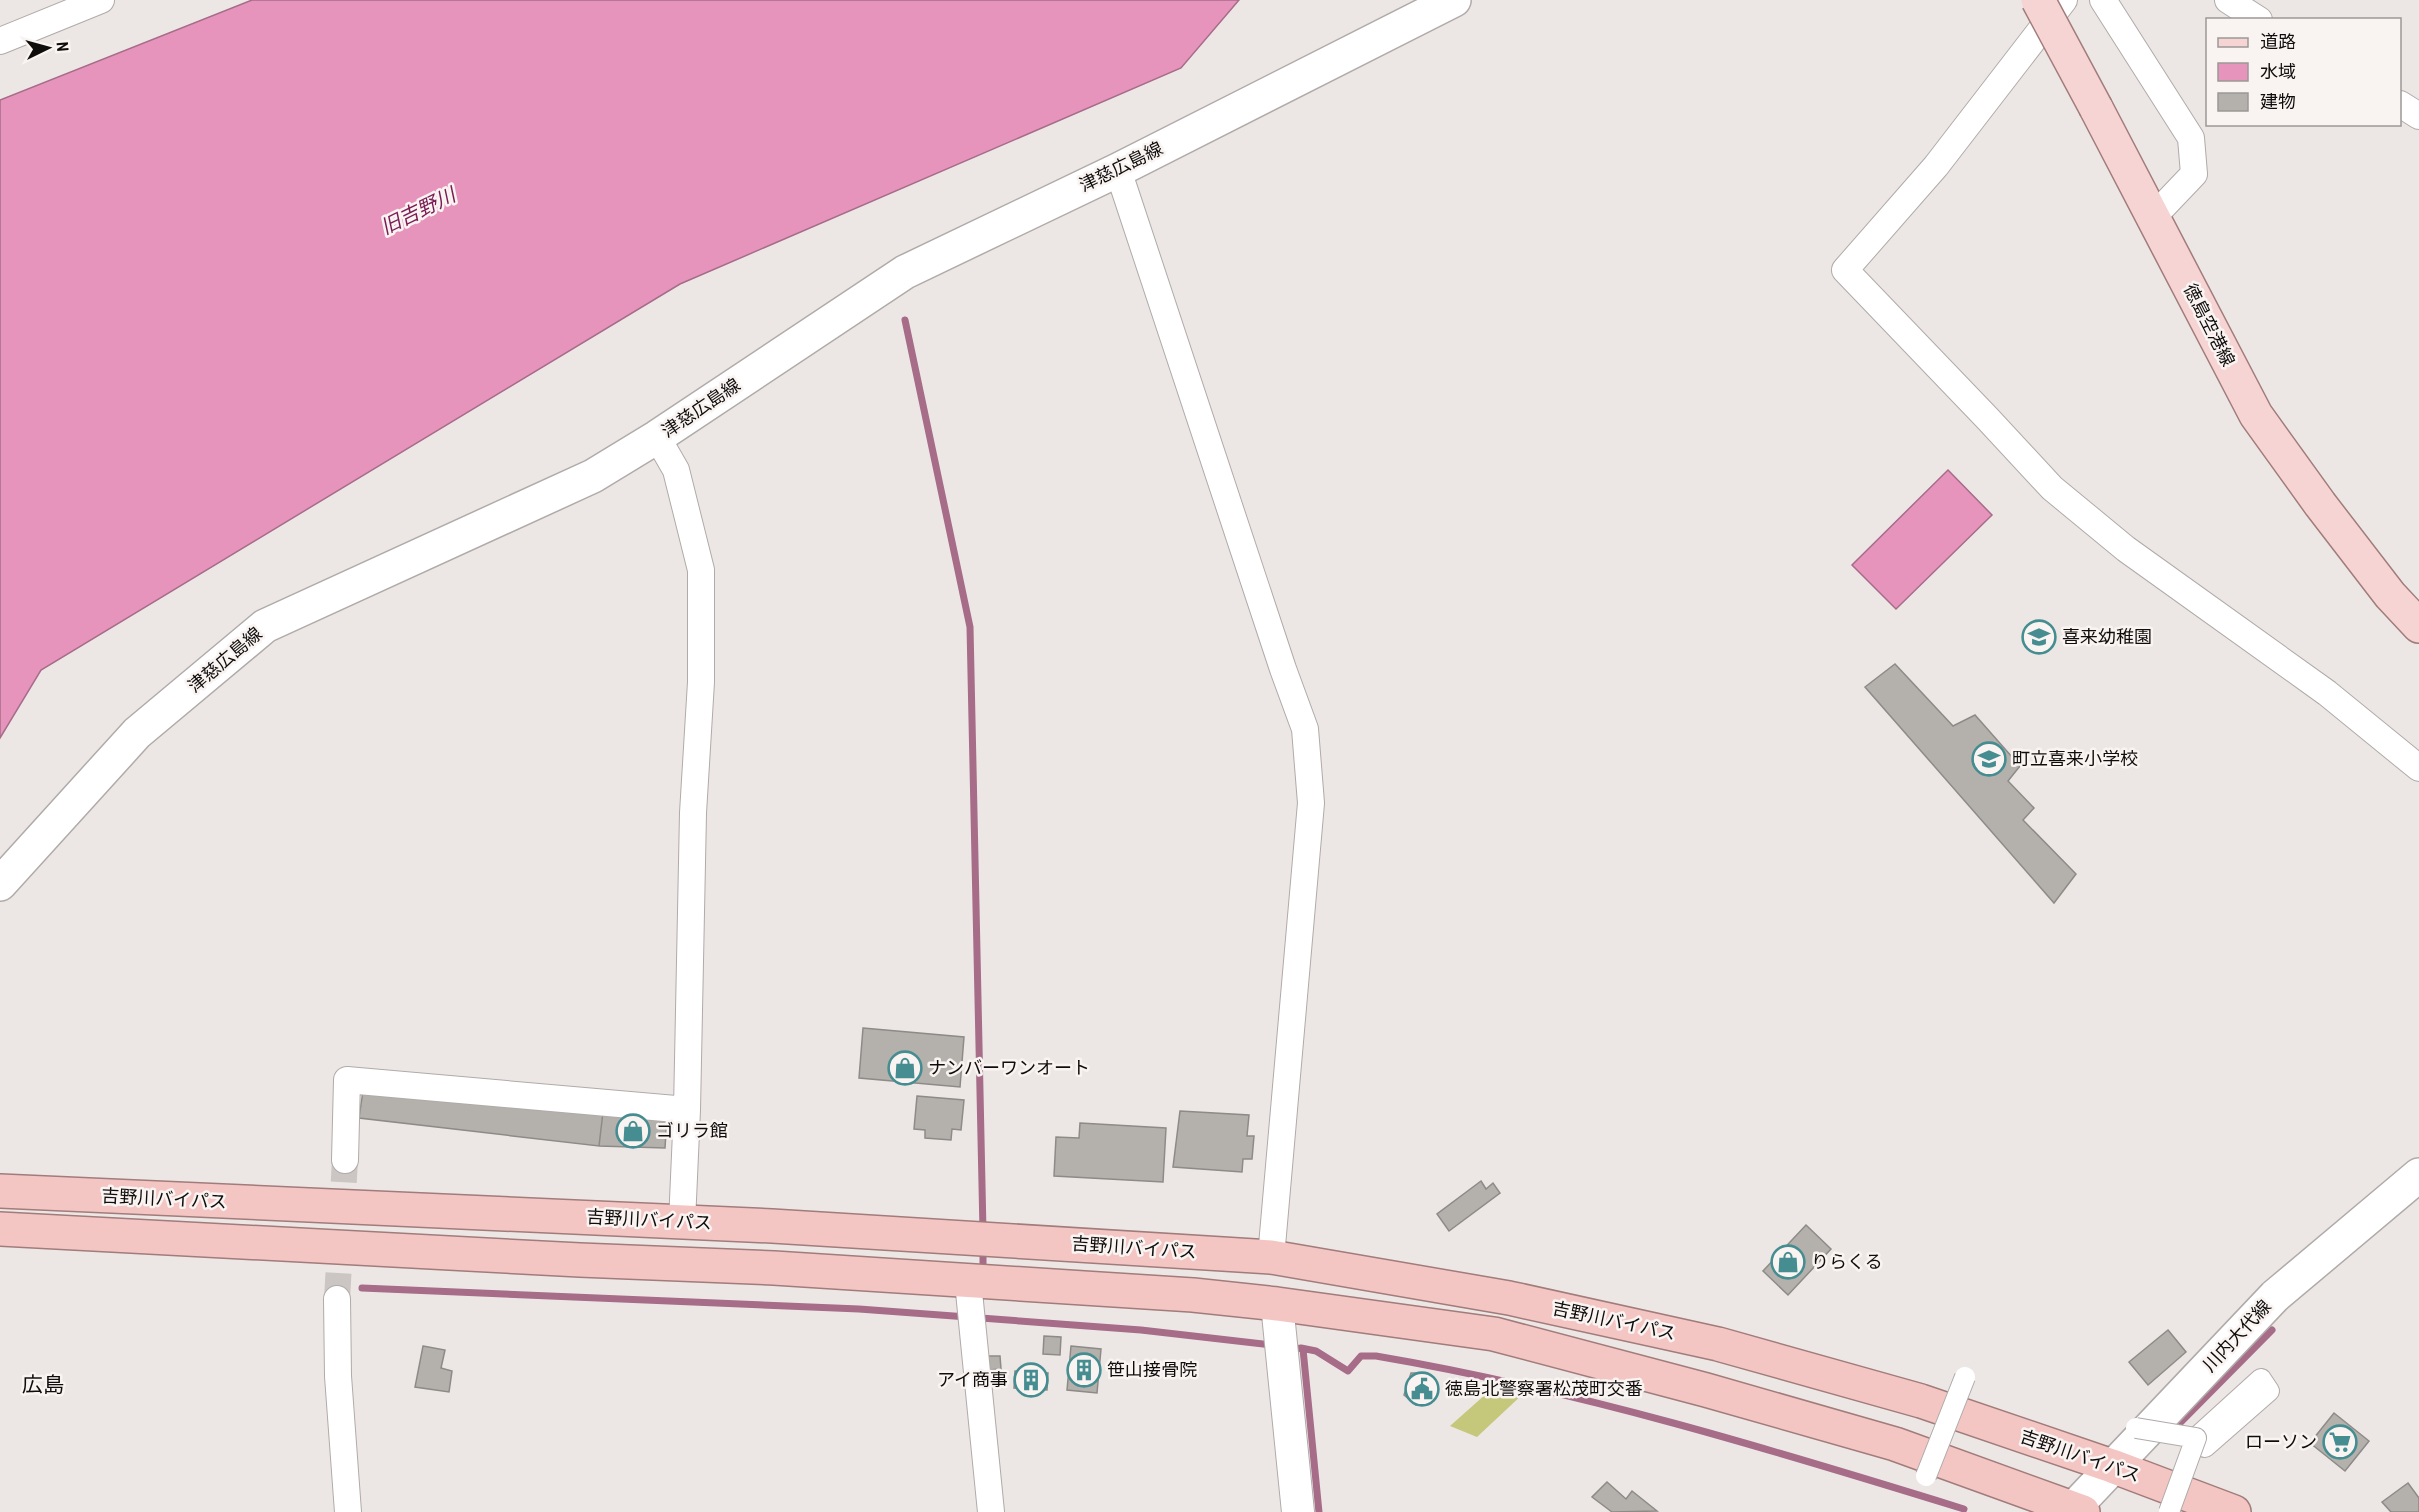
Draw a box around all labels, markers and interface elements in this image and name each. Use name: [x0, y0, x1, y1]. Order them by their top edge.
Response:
north arrow: [18, 18, 78, 78]
legend: [2206, 18, 2401, 126]
text: 道路: [2260, 31, 2296, 52]
text: N: [53, 41, 72, 52]
text: 水域: [2260, 61, 2296, 82]
text: 建物: [2260, 91, 2296, 112]
street label: 津慈広島線: [1076, 137, 1166, 196]
water label: 旧吉野川: [377, 182, 461, 239]
street label: 徳島空港線: [2180, 280, 2239, 370]
street label: 津慈広島線: [658, 374, 744, 441]
school or university icon: 喜来幼稚園: [2021, 619, 2057, 655]
street label: 津慈広島線: [183, 623, 266, 697]
place label: 喜来幼稚園: [2062, 626, 2152, 647]
school or university icon: 町立喜来小学校: [1971, 741, 2007, 777]
place label: 町立喜来小学校: [2012, 748, 2138, 769]
shop icon: ナンバーワンオート: [887, 1050, 923, 1086]
place label: ナンバーワンオート: [928, 1057, 1090, 1078]
shop icon: ゴリラ館: [615, 1113, 651, 1149]
place label: ゴリラ館: [656, 1120, 728, 1141]
street label: 吉野川バイパス: [101, 1185, 227, 1212]
street label: 吉野川バイパス: [586, 1206, 712, 1233]
street label: 吉野川バイパス: [1071, 1233, 1197, 1262]
shop icon: りらくる: [1770, 1244, 1806, 1280]
place label: りらくる: [1811, 1251, 1883, 1272]
street label: 川内大代線: [2198, 1296, 2275, 1376]
street label: 吉野川バイパス: [1550, 1297, 1678, 1344]
building icon: 笹山接骨院: [1066, 1352, 1102, 1388]
place label: 笹山接骨院: [1107, 1359, 1197, 1380]
building icon: アイ商事: [1013, 1362, 1049, 1398]
place label: アイ商事: [937, 1369, 1008, 1390]
public building icon: 徳島北警察署松茂町交番: [1404, 1371, 1440, 1407]
district label: 広島: [22, 1373, 64, 1397]
place label: 徳島北警察署松茂町交番: [1445, 1378, 1643, 1399]
supermarket icon: ローソン: [2322, 1424, 2358, 1460]
street label: 吉野川バイパス: [2017, 1425, 2143, 1486]
place label: ローソン: [2245, 1431, 2317, 1452]

